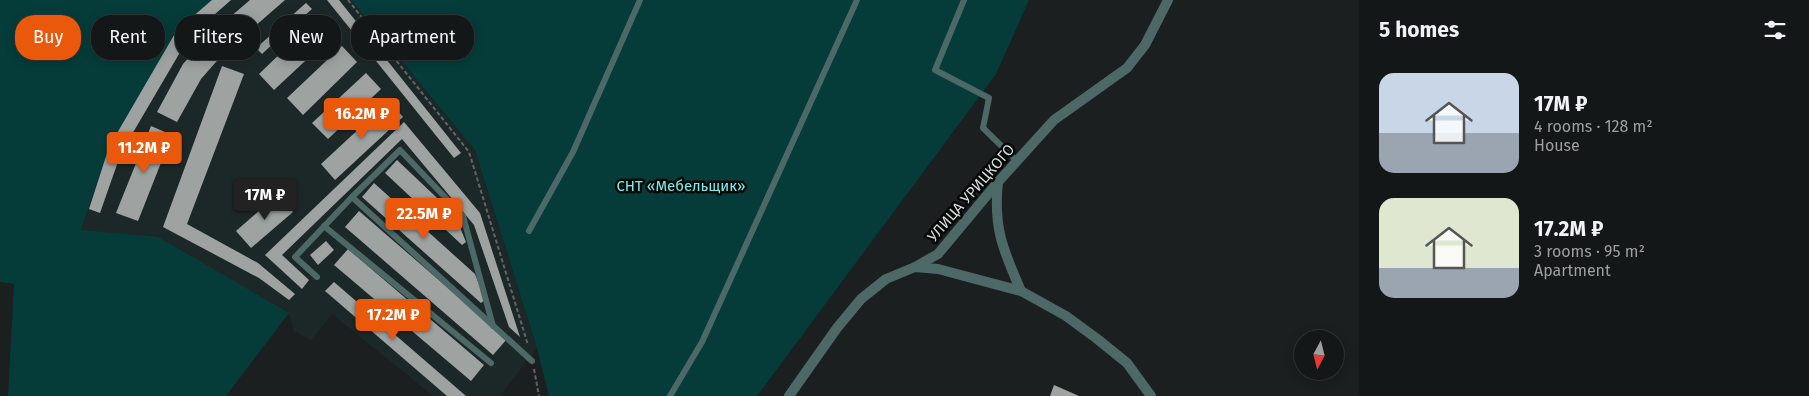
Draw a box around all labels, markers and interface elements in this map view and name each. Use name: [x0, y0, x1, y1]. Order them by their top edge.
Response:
chip: Buy: [15, 15, 81, 60]
chip: Rent: [91, 15, 165, 60]
chip: Filters: [175, 15, 260, 60]
chip: New: [270, 15, 341, 60]
chip: Apartment: [351, 15, 474, 60]
icon: filters: [1761, 16, 1789, 44]
text: 5 homes: [1379, 17, 1459, 43]
text: 17M ₽: [1534, 91, 1588, 117]
icon: home: [1419, 93, 1479, 153]
pin: 16.2M ₽: [316, 98, 408, 140]
text: 16.2M ₽: [335, 104, 389, 123]
text: 4 rooms · 128 m²: [1534, 117, 1653, 136]
pin: 11.2M ₽: [98, 132, 190, 174]
text: House: [1534, 136, 1580, 155]
text: 11.2M ₽: [118, 138, 170, 157]
street label: УЛИЦА УРИЦКОГО: [924, 140, 1018, 246]
park label: СНТ «Мебельщик»: [616, 177, 746, 195]
pin: 17M ₽: [230, 178, 300, 221]
text: 17M ₽: [245, 185, 285, 204]
pin: 22.5M ₽: [378, 198, 470, 240]
text: 22.5M ₽: [396, 204, 452, 223]
text: 17.2M ₽: [1534, 216, 1603, 242]
icon: home: [1419, 218, 1479, 278]
text: 3 rooms · 95 m²: [1534, 242, 1645, 261]
text: Apartment: [1534, 261, 1611, 280]
pin: 17.2M ₽: [347, 298, 439, 341]
text: 17.2M ₽: [367, 305, 419, 324]
north arrow: [1294, 330, 1344, 380]
map controls: [1294, 330, 1344, 380]

